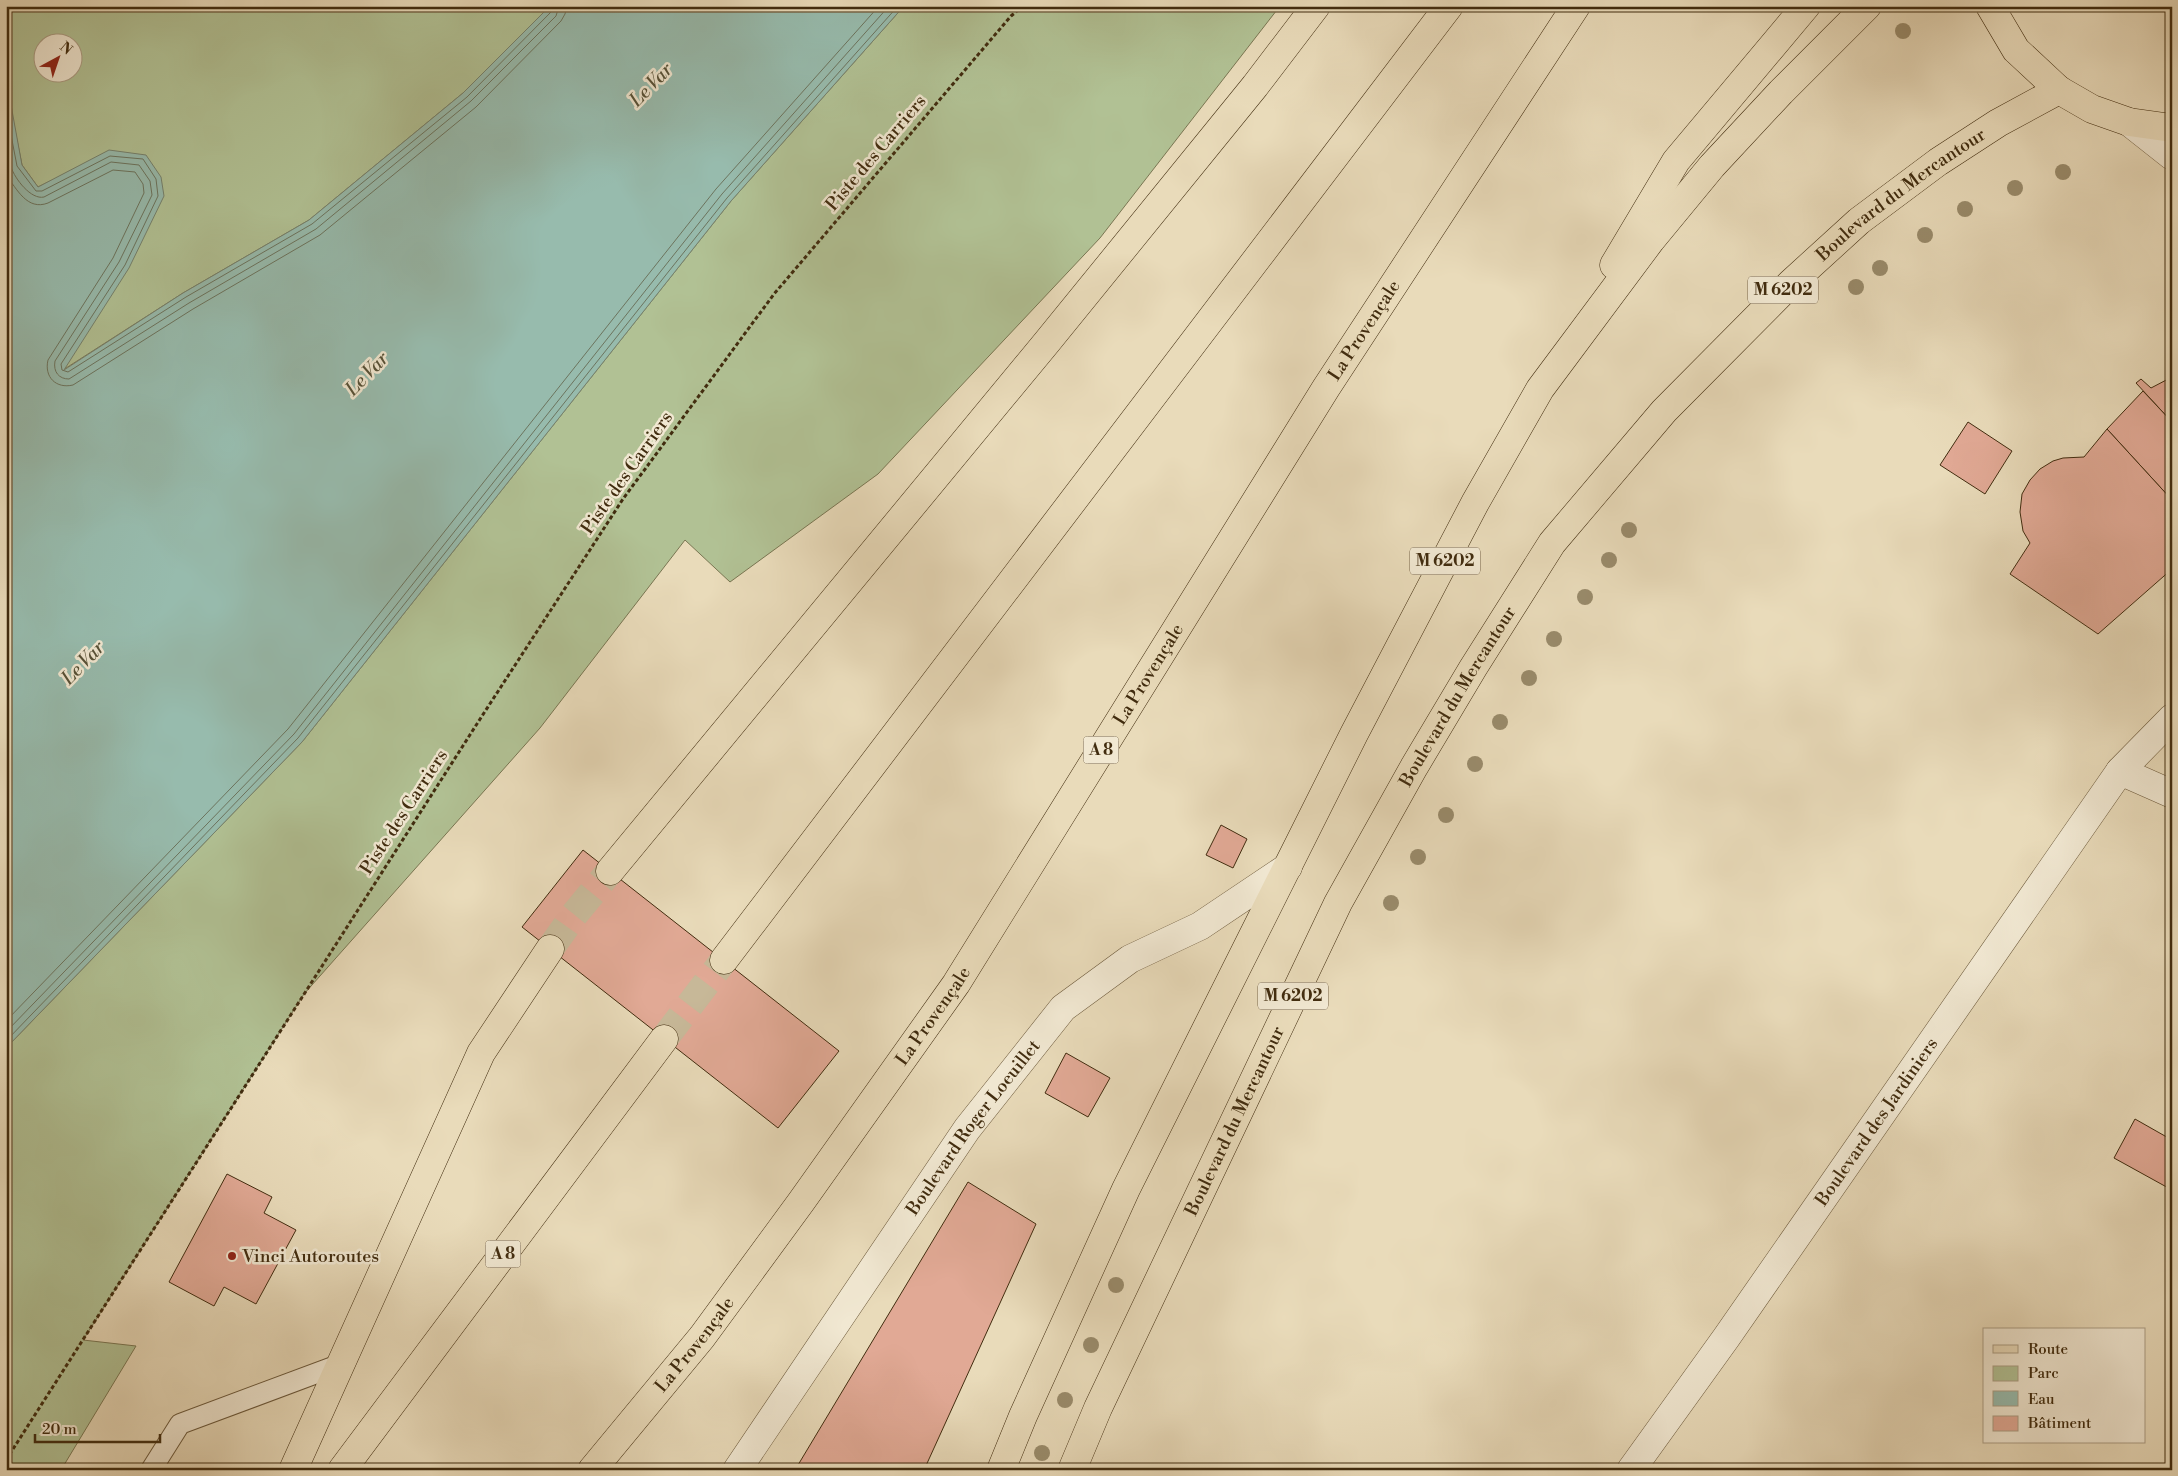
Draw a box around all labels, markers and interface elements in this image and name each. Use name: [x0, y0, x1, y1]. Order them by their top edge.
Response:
north arrow: [32, 32, 82, 82]
text: N: [56, 38, 76, 59]
water label: Le Var: [624, 57, 678, 113]
street label: Piste des Carriers: [821, 90, 931, 216]
street label: Boulevard du Mercantour: [1810, 123, 1990, 267]
street label: La Provençale: [1323, 276, 1405, 385]
road number: M 6202: [1748, 276, 1818, 304]
water label: Le Var: [340, 346, 394, 402]
street label: Piste des Carriers: [576, 407, 678, 539]
road number: M 6202: [1410, 548, 1480, 574]
street label: Boulevard du Mercantour: [1393, 602, 1521, 792]
street label: La Provençale: [1108, 619, 1188, 729]
water label: Le Var: [56, 635, 110, 691]
road number: A 8: [1084, 736, 1118, 764]
street label: Piste des Carriers: [355, 745, 453, 879]
street label: La Provençale: [890, 962, 975, 1070]
road number: M 6202: [1258, 982, 1328, 1009]
street label: Boulevard du Mercantour: [1179, 1022, 1289, 1220]
street label: Boulevard des Jardiniers: [1809, 1033, 1943, 1211]
street label: Boulevard Roger Loeuillet: [900, 1034, 1045, 1221]
road number: A 8: [486, 1240, 520, 1268]
place label: Vinci Autoroutes: [241, 1245, 379, 1268]
marker: Vinci Autoroutes: [226, 1250, 238, 1262]
street label: La Provençale: [650, 1292, 739, 1397]
legend: [1983, 1328, 2146, 1444]
text: Route: [2028, 1340, 2068, 1359]
text: Parc: [2028, 1364, 2059, 1383]
text: Eau: [2028, 1390, 2055, 1409]
scale bar: [35, 1411, 160, 1443]
text: Bâtiment: [2027, 1414, 2092, 1433]
text: 20 m: [42, 1420, 77, 1439]

